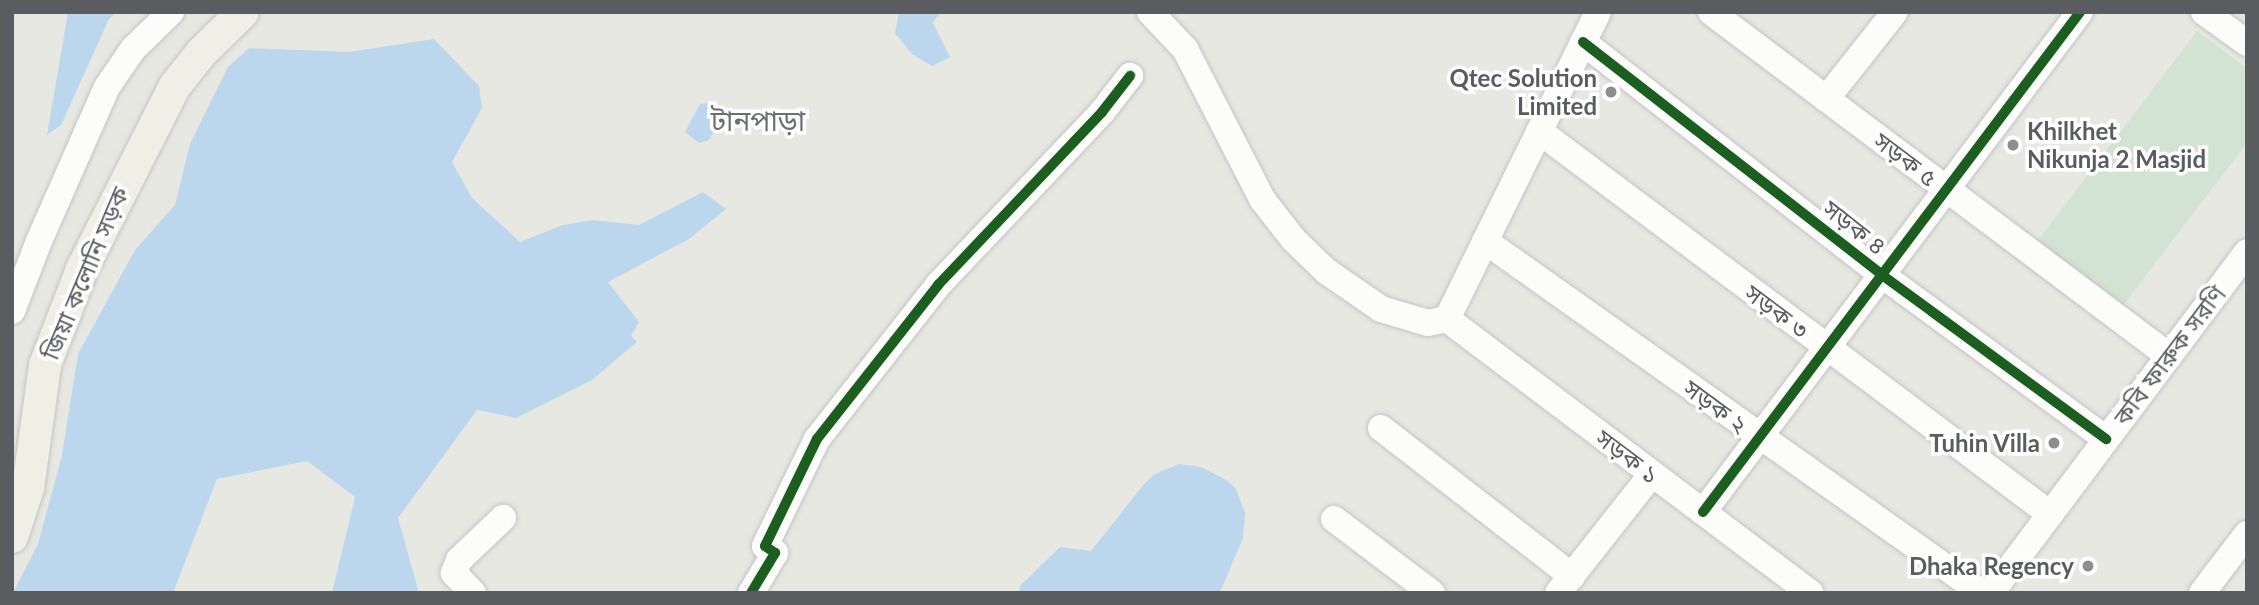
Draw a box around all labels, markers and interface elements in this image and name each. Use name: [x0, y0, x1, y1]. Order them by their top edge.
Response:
place label: Qtec Solution Limited: [1449, 64, 1597, 120]
marker: Qtec Solution Limited: [1603, 84, 1619, 100]
district label: টানপাড়া: [711, 103, 805, 137]
place label: Khilkhet Nikunja 2 Masjid: [2027, 117, 2206, 173]
street label: সড়ক ৫: [1869, 126, 1943, 192]
marker: Khilkhet Nikunja 2 Masjid: [2005, 137, 2021, 153]
street label: জিয়া কলোনি সড়ক: [36, 182, 134, 364]
street label: সড়ক ৪: [1818, 194, 1892, 260]
street label: সড়ক ৩: [1740, 278, 1814, 344]
street label: কবি ফারুক সরণি: [2107, 279, 2231, 431]
street label: সড়ক ২: [1679, 373, 1753, 439]
street label: সড়ক ১: [1591, 423, 1665, 489]
place label: Tuhin Villa: [1928, 429, 2040, 457]
marker: Tuhin Villa: [2046, 435, 2062, 451]
place label: Dhaka Regency: [1909, 552, 2074, 580]
marker: Dhaka Regency: [2080, 558, 2096, 574]

